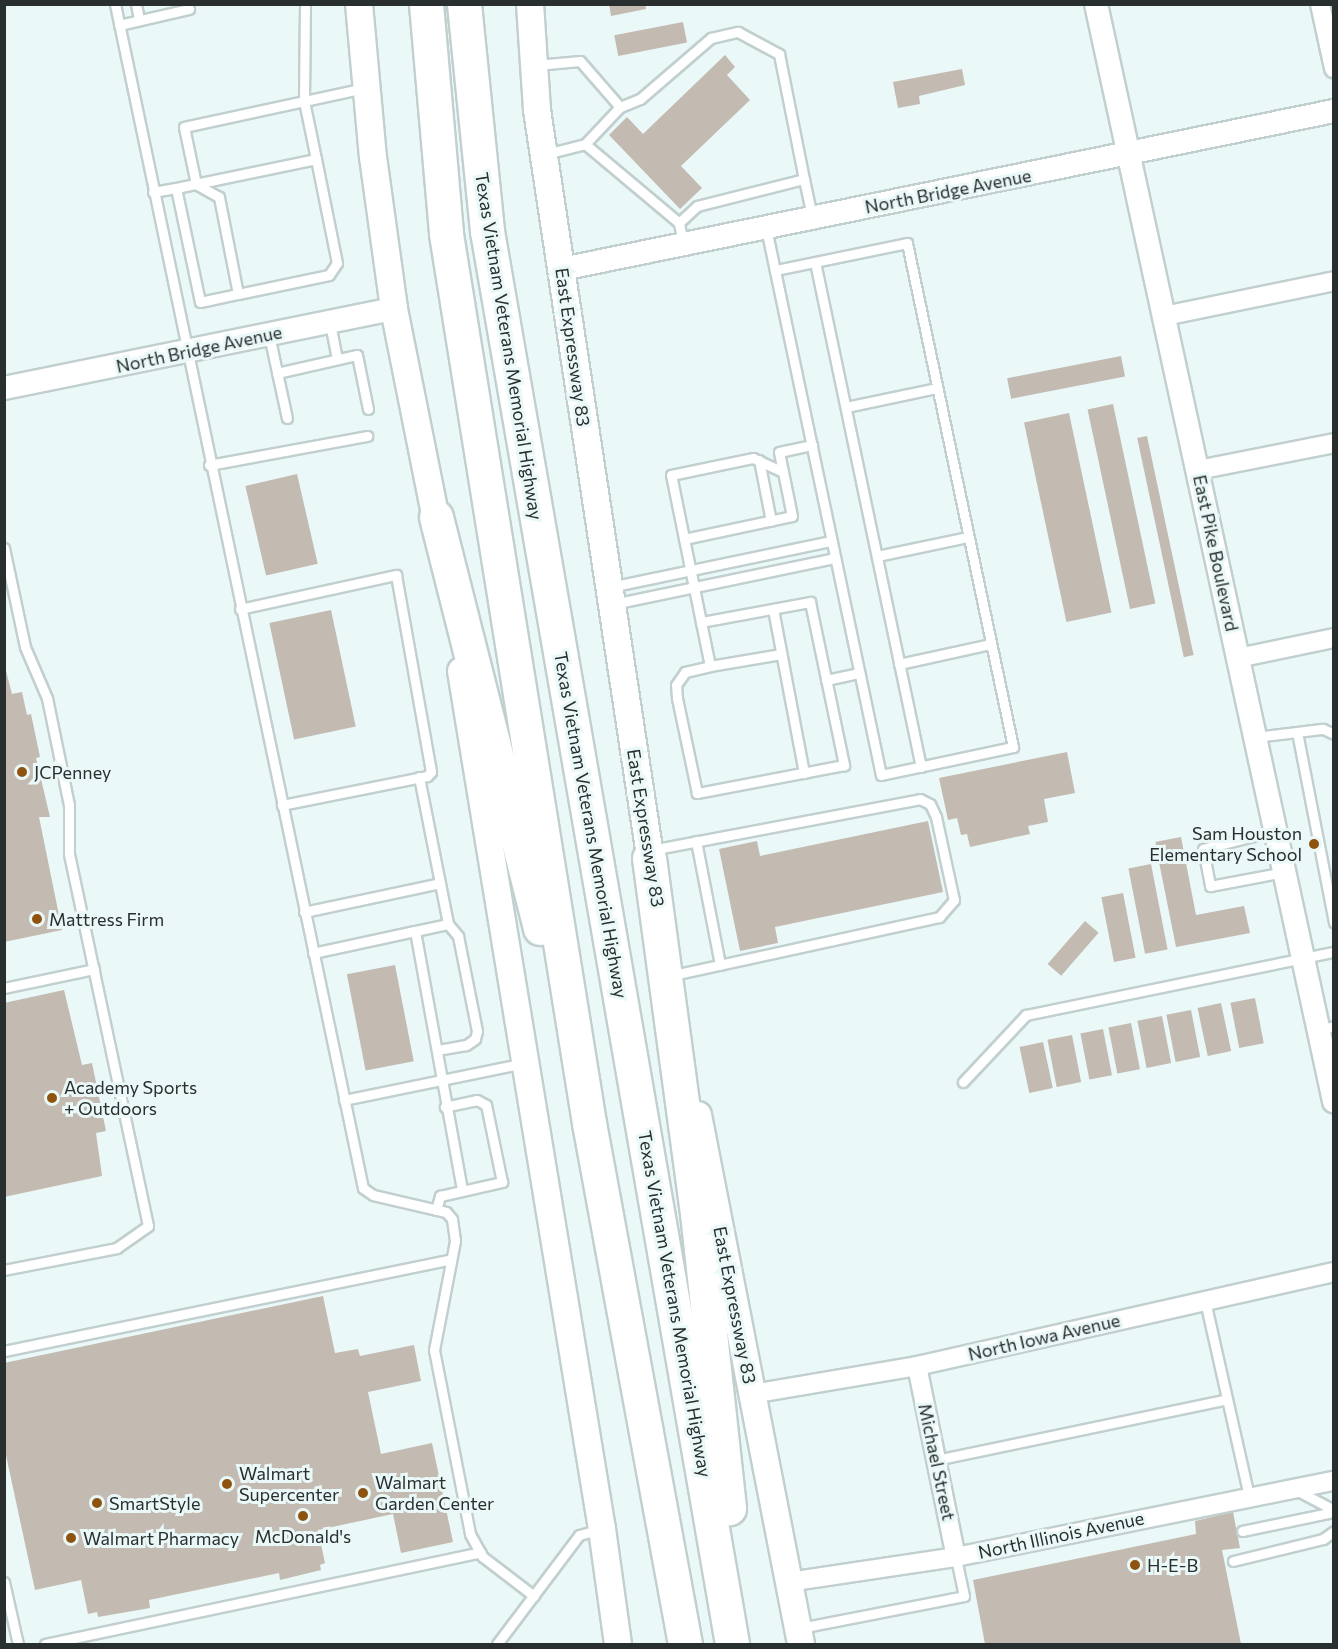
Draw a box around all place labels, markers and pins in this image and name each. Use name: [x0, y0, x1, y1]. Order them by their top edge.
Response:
place label: JCPenney: [34, 761, 111, 783]
marker: JCPenney: [15, 765, 29, 779]
place label: Sam Houston Elementary School: [1149, 823, 1302, 866]
marker: Sam Houston Elementary School: [1307, 837, 1321, 851]
place label: Mattress Firm: [49, 908, 164, 930]
marker: Mattress Firm: [30, 912, 44, 926]
place label: Academy Sports + Outdoors: [64, 1077, 197, 1120]
marker: Academy Sports + Outdoors: [45, 1091, 59, 1105]
place label: Walmart Supercenter: [239, 1463, 339, 1506]
place label: Walmart Garden Center: [375, 1472, 494, 1514]
marker: Walmart Supercenter: [220, 1477, 234, 1491]
marker: Walmart Garden Center: [356, 1486, 370, 1500]
place label: SmartStyle: [109, 1492, 200, 1514]
marker: SmartStyle: [90, 1496, 104, 1510]
marker: McDonald's: [296, 1509, 310, 1523]
place label: McDonald's: [255, 1525, 351, 1547]
place label: Walmart Pharmacy: [83, 1527, 239, 1549]
marker: Walmart Pharmacy: [64, 1531, 78, 1545]
place label: H-E-B: [1147, 1554, 1198, 1576]
marker: H-E-B: [1128, 1558, 1142, 1572]

